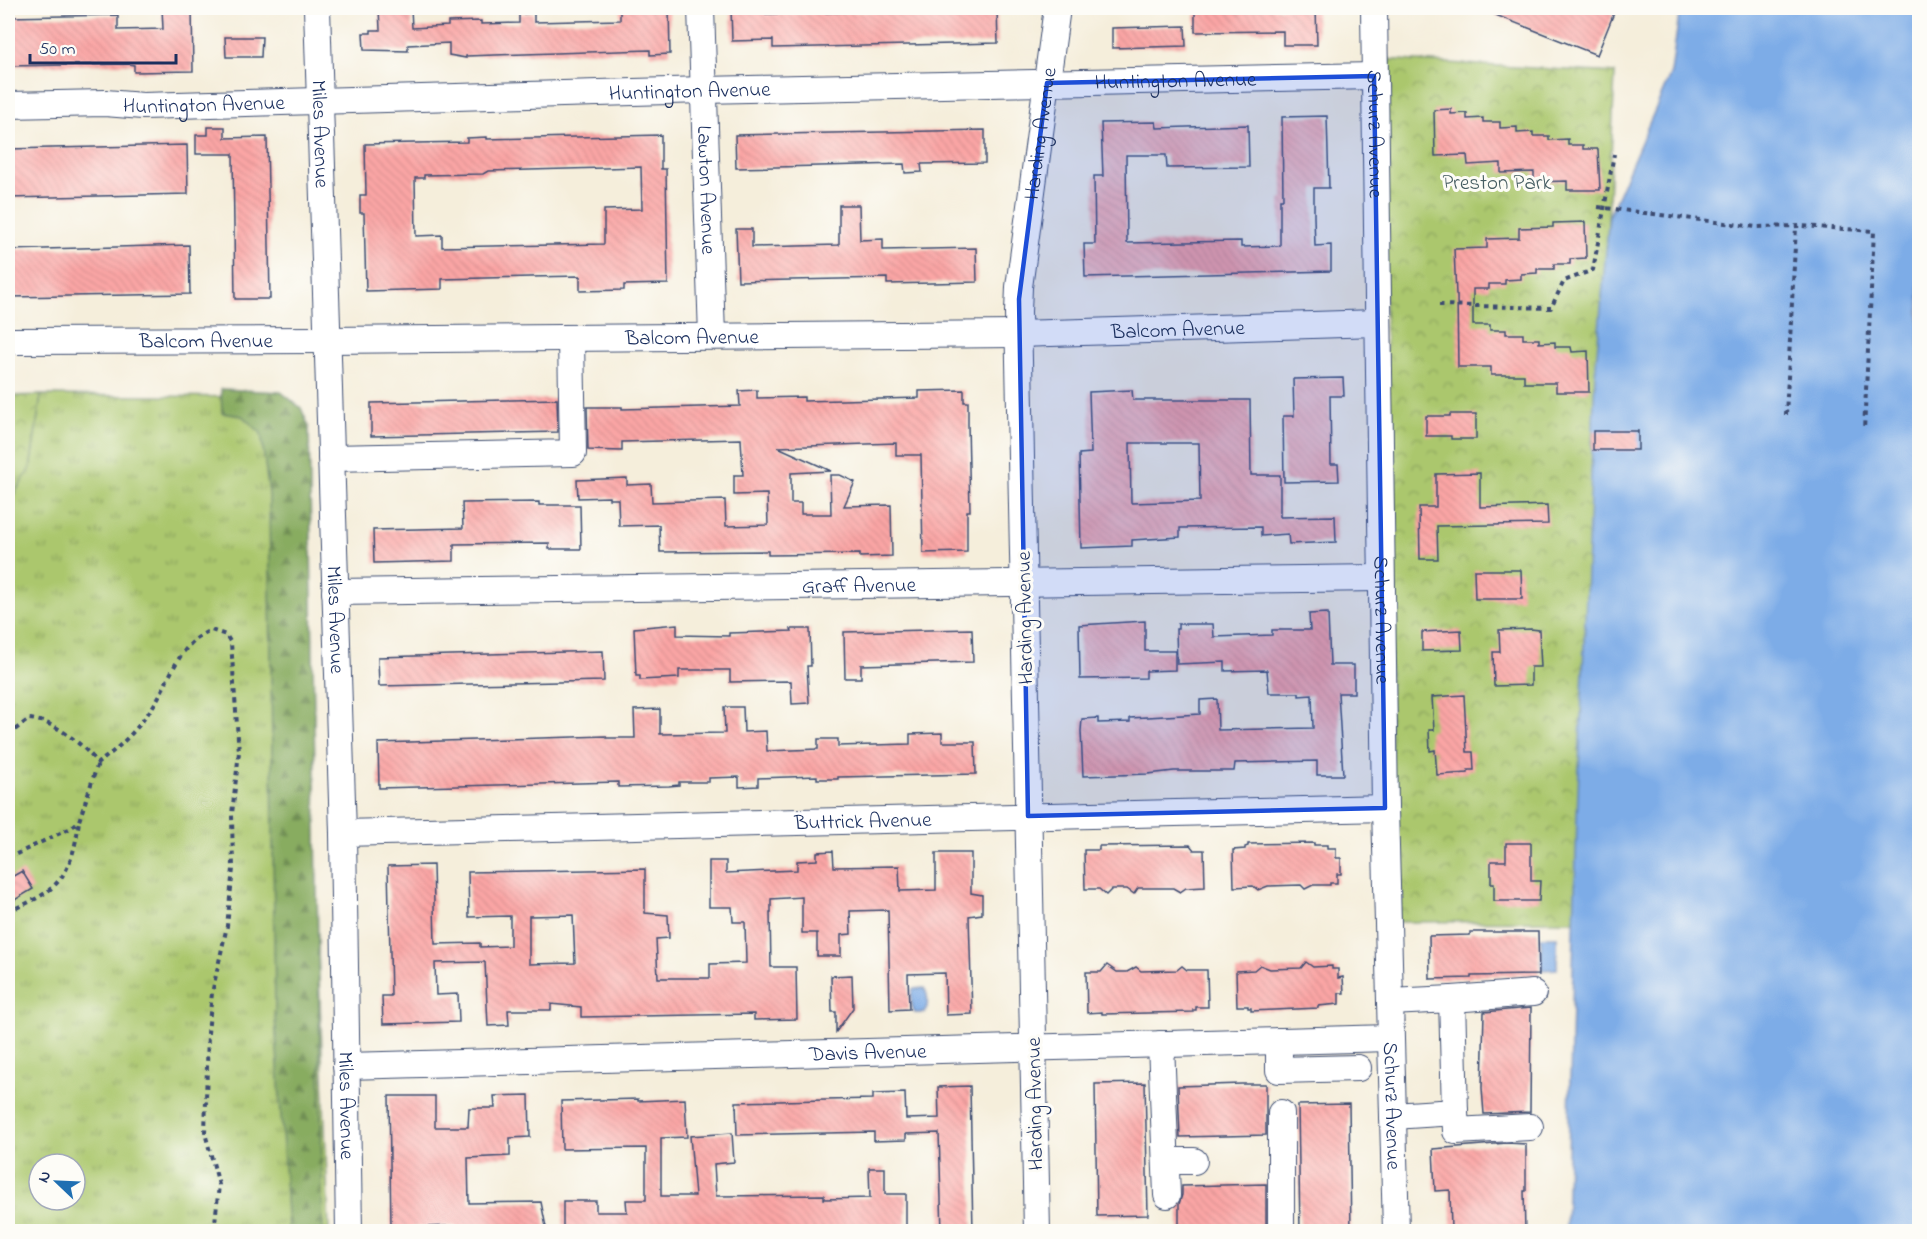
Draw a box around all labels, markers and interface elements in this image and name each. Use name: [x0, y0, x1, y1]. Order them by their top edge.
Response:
scale bar: [30, 27, 176, 65]
text: 50 m: [39, 37, 76, 63]
street label: Harding Avenue: [1018, 65, 1066, 202]
street label: Huntington Avenue: [1094, 65, 1257, 100]
street label: Schurz Avenue: [1358, 70, 1390, 199]
street label: Huntington Avenue: [608, 76, 771, 110]
street label: Miles Avenue: [302, 79, 336, 189]
street label: Huntington Avenue: [122, 89, 286, 124]
street label: Lawton Avenue: [688, 125, 722, 256]
park label: Preston Park: [1442, 169, 1552, 199]
street label: Balcom Avenue: [1110, 314, 1246, 348]
street label: Balcom Avenue: [624, 323, 760, 354]
street label: Balcom Avenue: [138, 327, 273, 358]
street label: Harding Avenue: [1010, 550, 1044, 685]
street label: Schurz Avenue: [1365, 556, 1396, 685]
street label: Miles Avenue: [318, 565, 351, 675]
street label: Graff Avenue: [802, 571, 917, 603]
street label: Buttrick Avenue: [793, 806, 932, 839]
street label: Harding Avenue: [1020, 1036, 1054, 1171]
street label: Davis Avenue: [808, 1037, 928, 1071]
street label: Schurz Avenue: [1374, 1041, 1407, 1171]
street label: Miles Avenue: [329, 1051, 361, 1161]
north arrow: [27, 1152, 87, 1212]
text: N: [32, 1167, 58, 1187]

